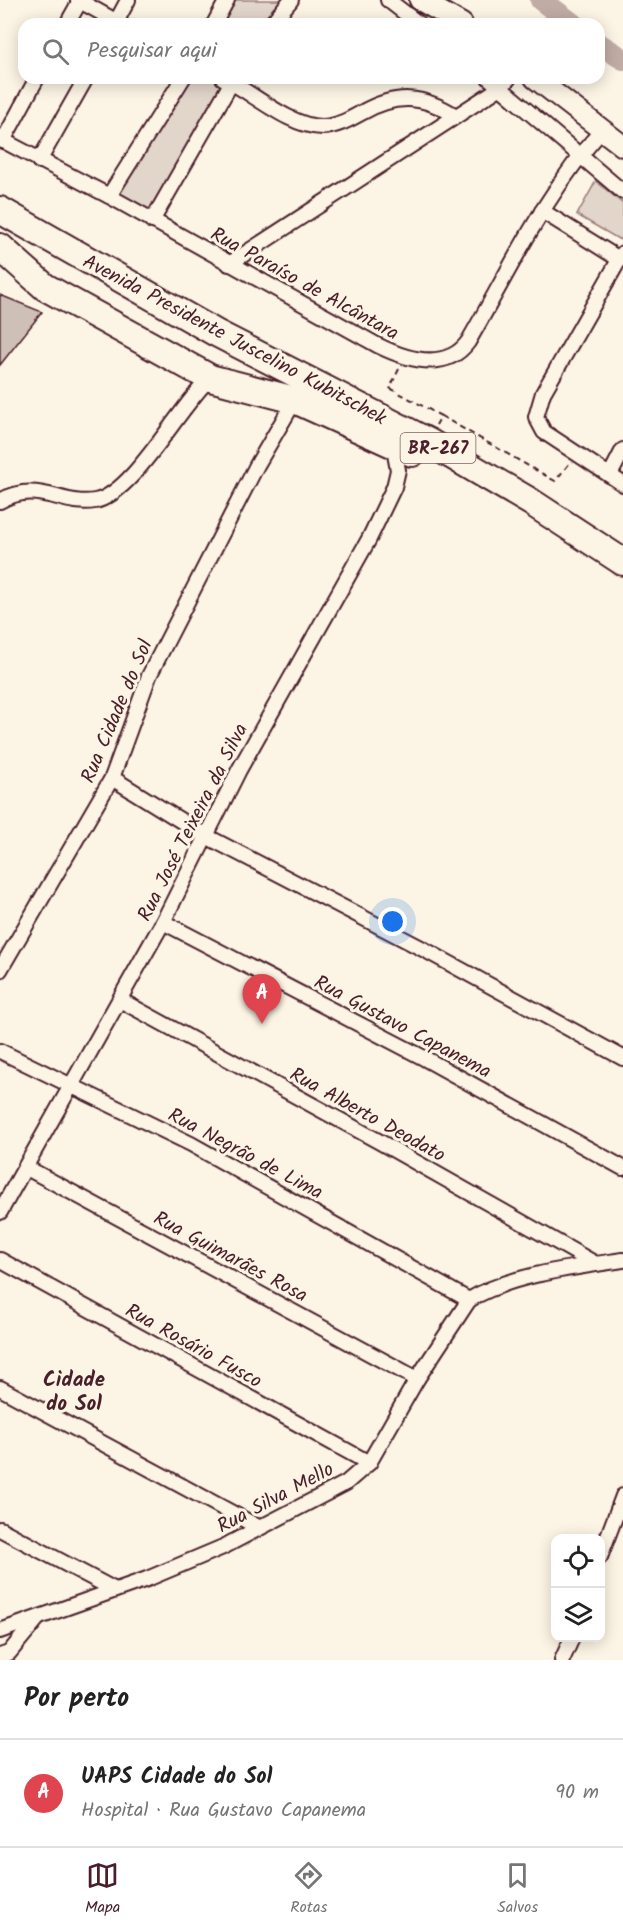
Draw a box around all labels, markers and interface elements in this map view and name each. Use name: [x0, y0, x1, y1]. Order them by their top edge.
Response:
search box: [18, 18, 605, 84]
text: Pesquisar aqui: [87, 34, 217, 69]
icon: search: [39, 35, 72, 68]
street label: Rua Paraíso de Alcântara: [204, 219, 404, 350]
street label: Avenida Presidente Juscelino Kubitschek: [76, 247, 392, 435]
road number: BR-267: [400, 433, 476, 463]
street label: Rua Cidade do Sol: [73, 635, 163, 789]
street label: Rua José Teixeira da Silva: [130, 718, 258, 928]
your location: [378, 907, 407, 936]
street label: Rua Gustavo Capanema: [308, 967, 497, 1088]
pin: A: [242, 974, 282, 1024]
street label: Rua Alberto Deodato: [283, 1060, 451, 1172]
street label: Rua Negrão de Lima: [162, 1100, 328, 1209]
street label: Rua Guimarães Rosa: [147, 1204, 313, 1312]
street label: Rua Rosário Fusco: [119, 1296, 267, 1398]
district label: Cidade do Sol: [43, 1364, 105, 1421]
street label: Rua Silva Mello: [212, 1454, 340, 1543]
map controls: [551, 1534, 605, 1642]
button: locate: [551, 1534, 605, 1588]
button: layers: [551, 1588, 605, 1642]
text: Por perto: [24, 1678, 129, 1720]
text: UAPS Cidade do Sol: [81, 1760, 272, 1795]
text: A: [37, 1777, 50, 1809]
text: 90 m: [555, 1777, 599, 1809]
text: Hospital · Rua Gustavo Capanema: [81, 1795, 366, 1827]
tab: Mapa: [85, 1859, 120, 1920]
tab: Rotas: [290, 1859, 327, 1920]
tab: Salvos: [497, 1859, 538, 1920]

